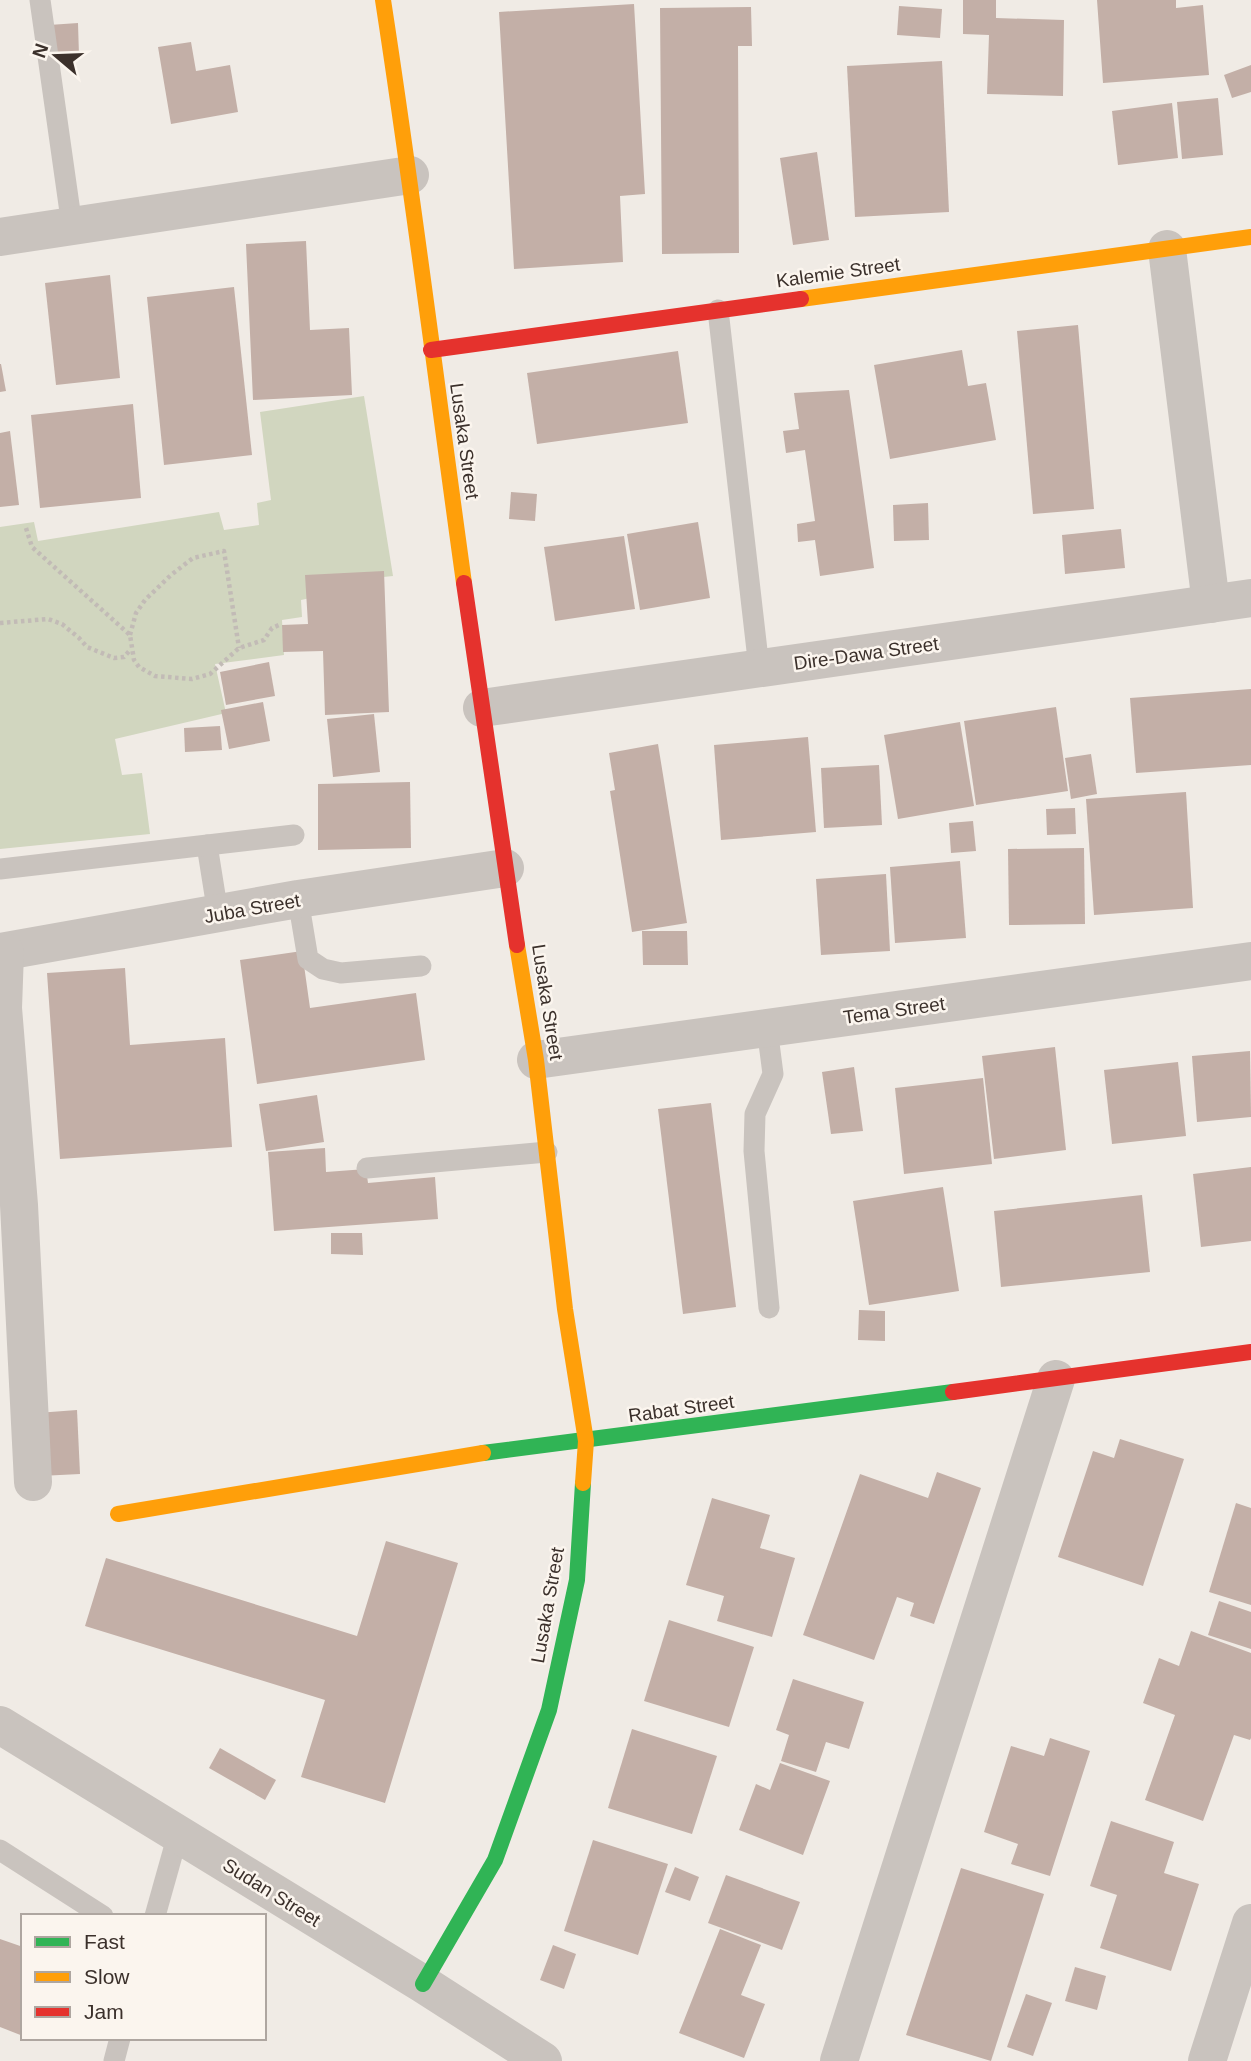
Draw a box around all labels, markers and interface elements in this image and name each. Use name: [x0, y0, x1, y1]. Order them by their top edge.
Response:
north arrow: [21, 21, 91, 91]
text: N: [28, 41, 53, 61]
street label: Kalemie Street: [775, 253, 902, 292]
street label: Lusaka Street: [446, 382, 483, 501]
street label: Dire-Dawa Street: [792, 633, 940, 674]
street label: Juba Street: [202, 890, 302, 927]
street label: Lusaka Street: [528, 943, 567, 1062]
street label: Tema Street: [842, 993, 947, 1028]
street label: Rabat Street: [627, 1391, 736, 1426]
street label: Lusaka Street: [527, 1545, 568, 1665]
street label: Sudan Street: [219, 1854, 325, 1931]
legend: [21, 1914, 266, 2040]
text: Fast: [84, 1930, 125, 1953]
text: Slow: [84, 1965, 130, 1988]
text: Jam: [84, 2000, 124, 2023]

